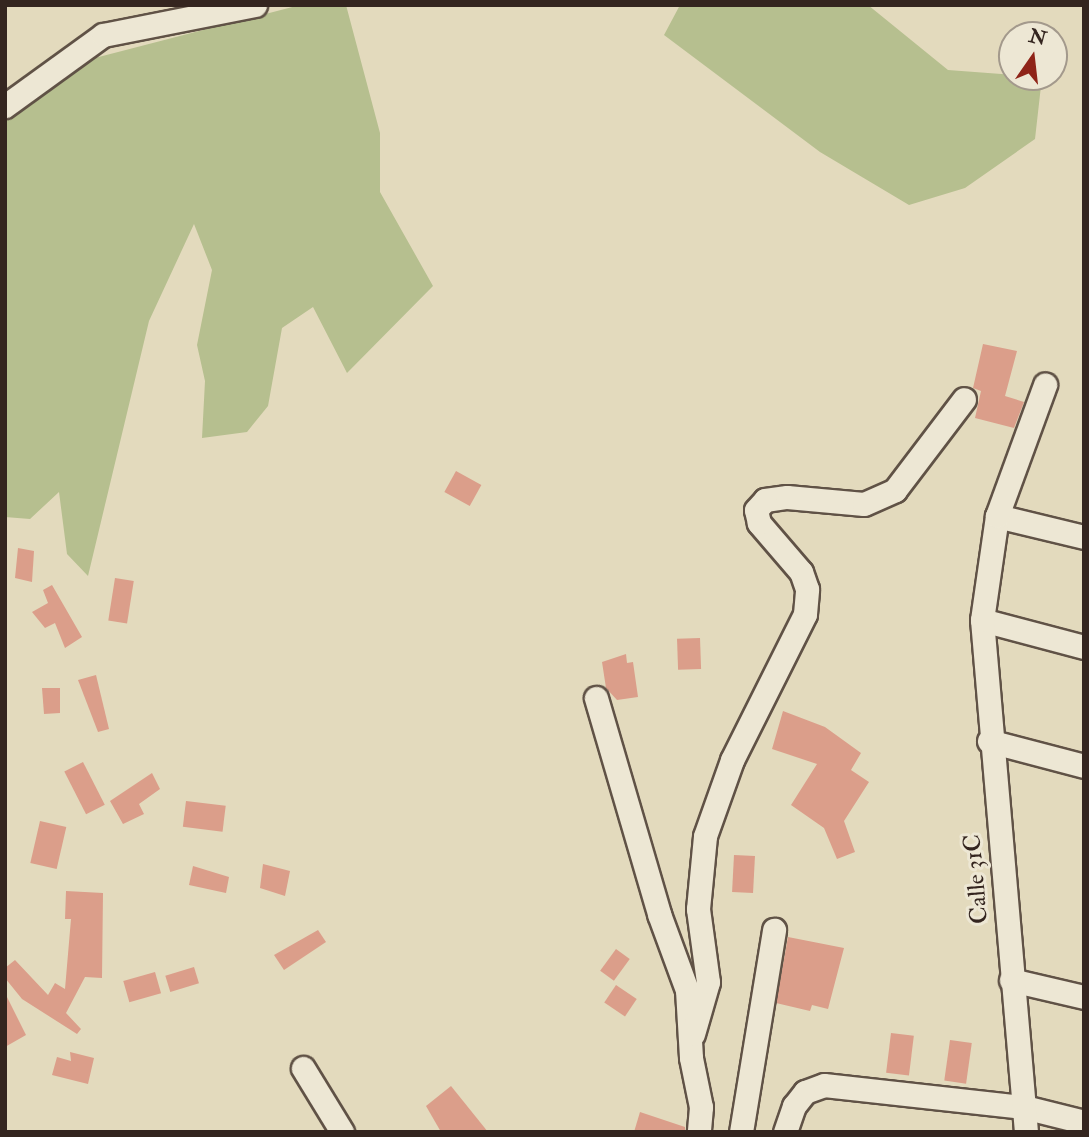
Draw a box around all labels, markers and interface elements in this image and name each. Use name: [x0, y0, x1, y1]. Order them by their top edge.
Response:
north arrow: [998, 21, 1068, 91]
text: N: [1026, 24, 1049, 51]
street label: Calle 31C: [958, 833, 994, 925]

